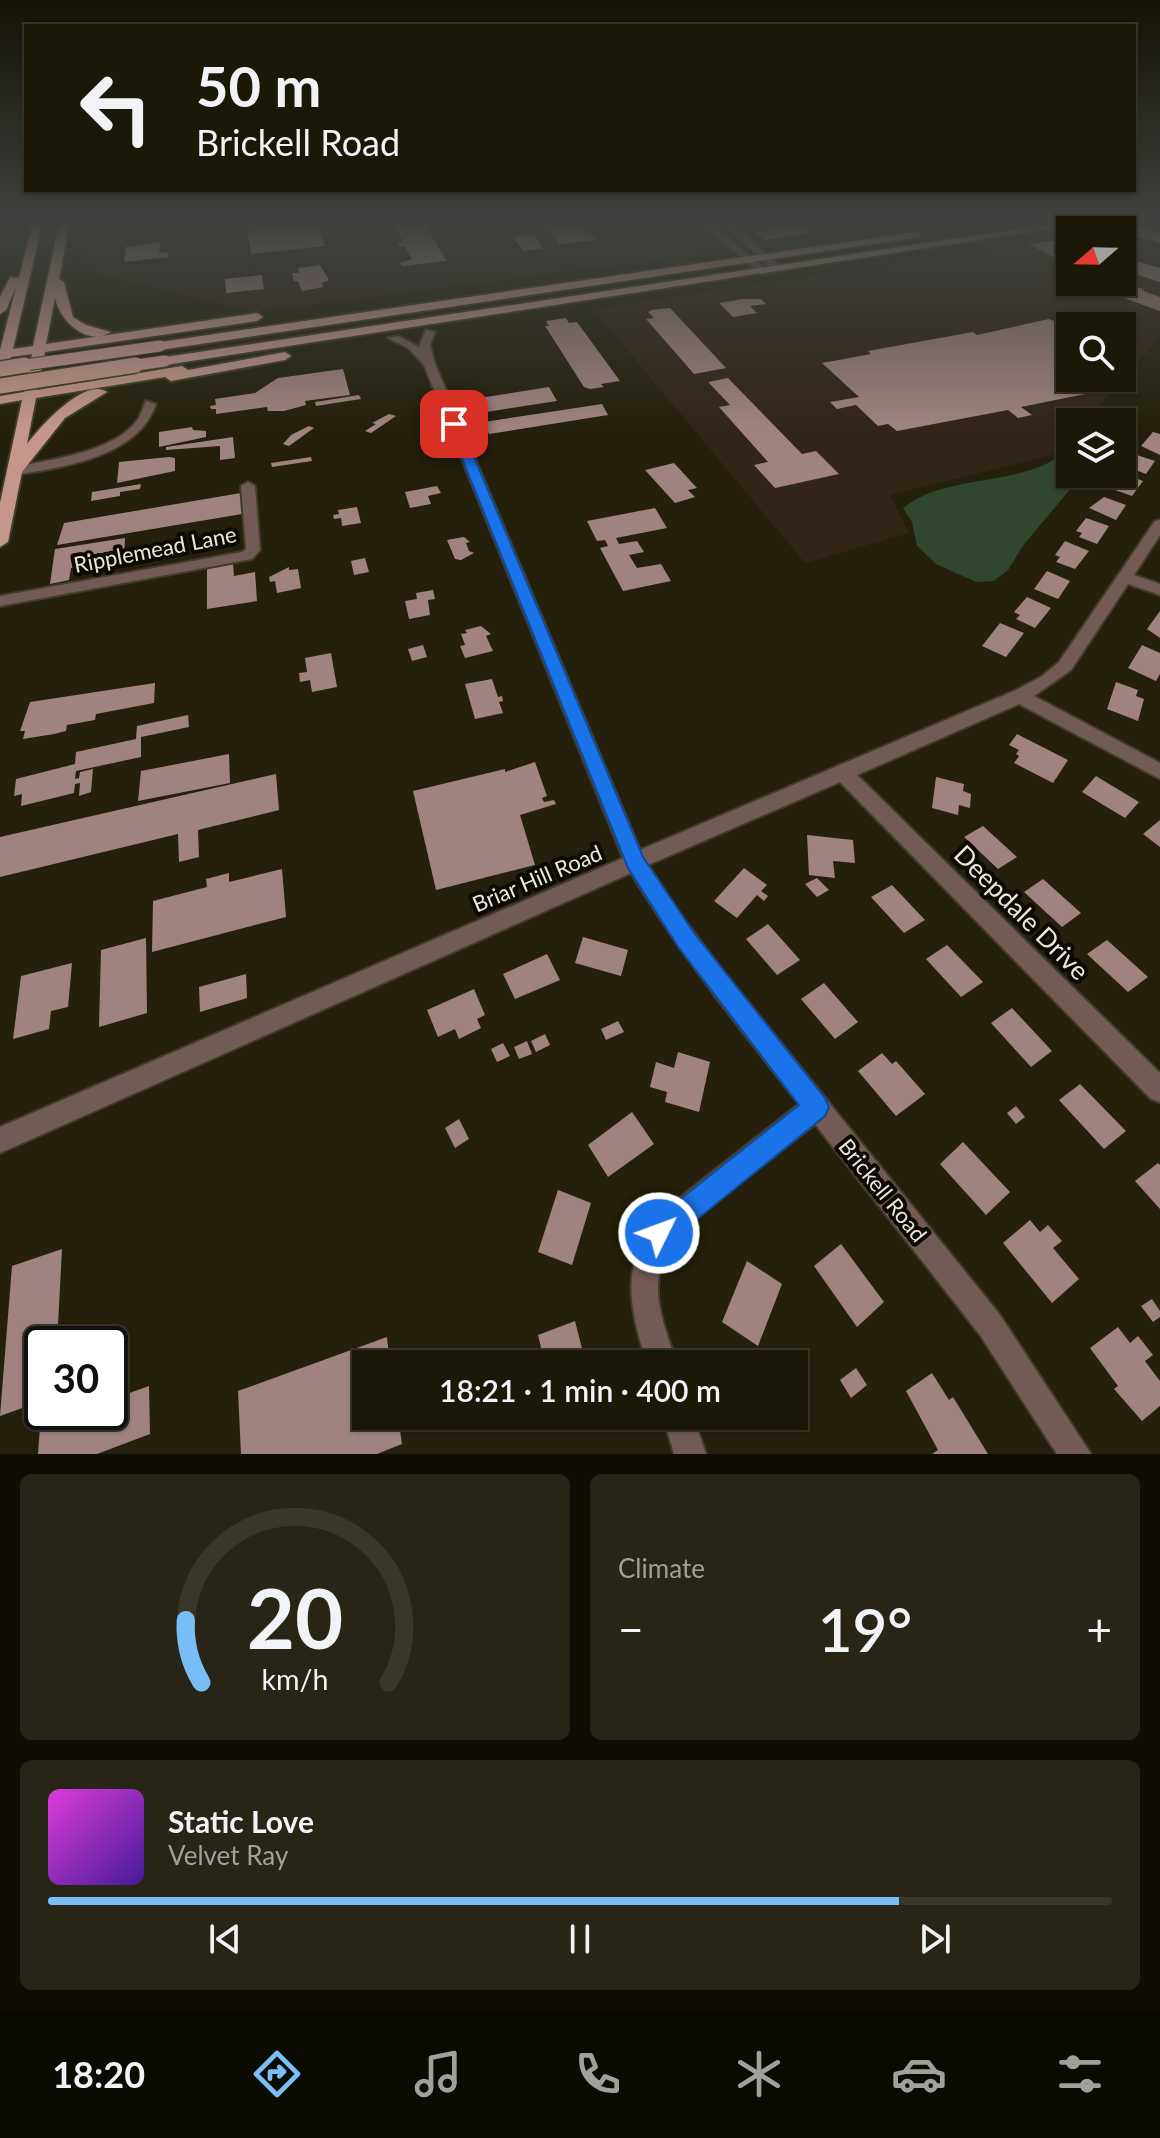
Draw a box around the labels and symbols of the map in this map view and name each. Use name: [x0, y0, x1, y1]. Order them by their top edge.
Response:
north arrow: [1056, 216, 1136, 296]
pin: [420, 390, 488, 458]
street label: Ripplemead Lane: [71, 520, 239, 578]
street label: Deepdale Drive: [948, 838, 1096, 986]
street label: Briar Hill Road: [468, 839, 606, 917]
street label: Brickell Road: [833, 1133, 933, 1247]
position arrow: [617, 1191, 701, 1275]
speed limit sign: 30: [24, 1326, 128, 1430]

